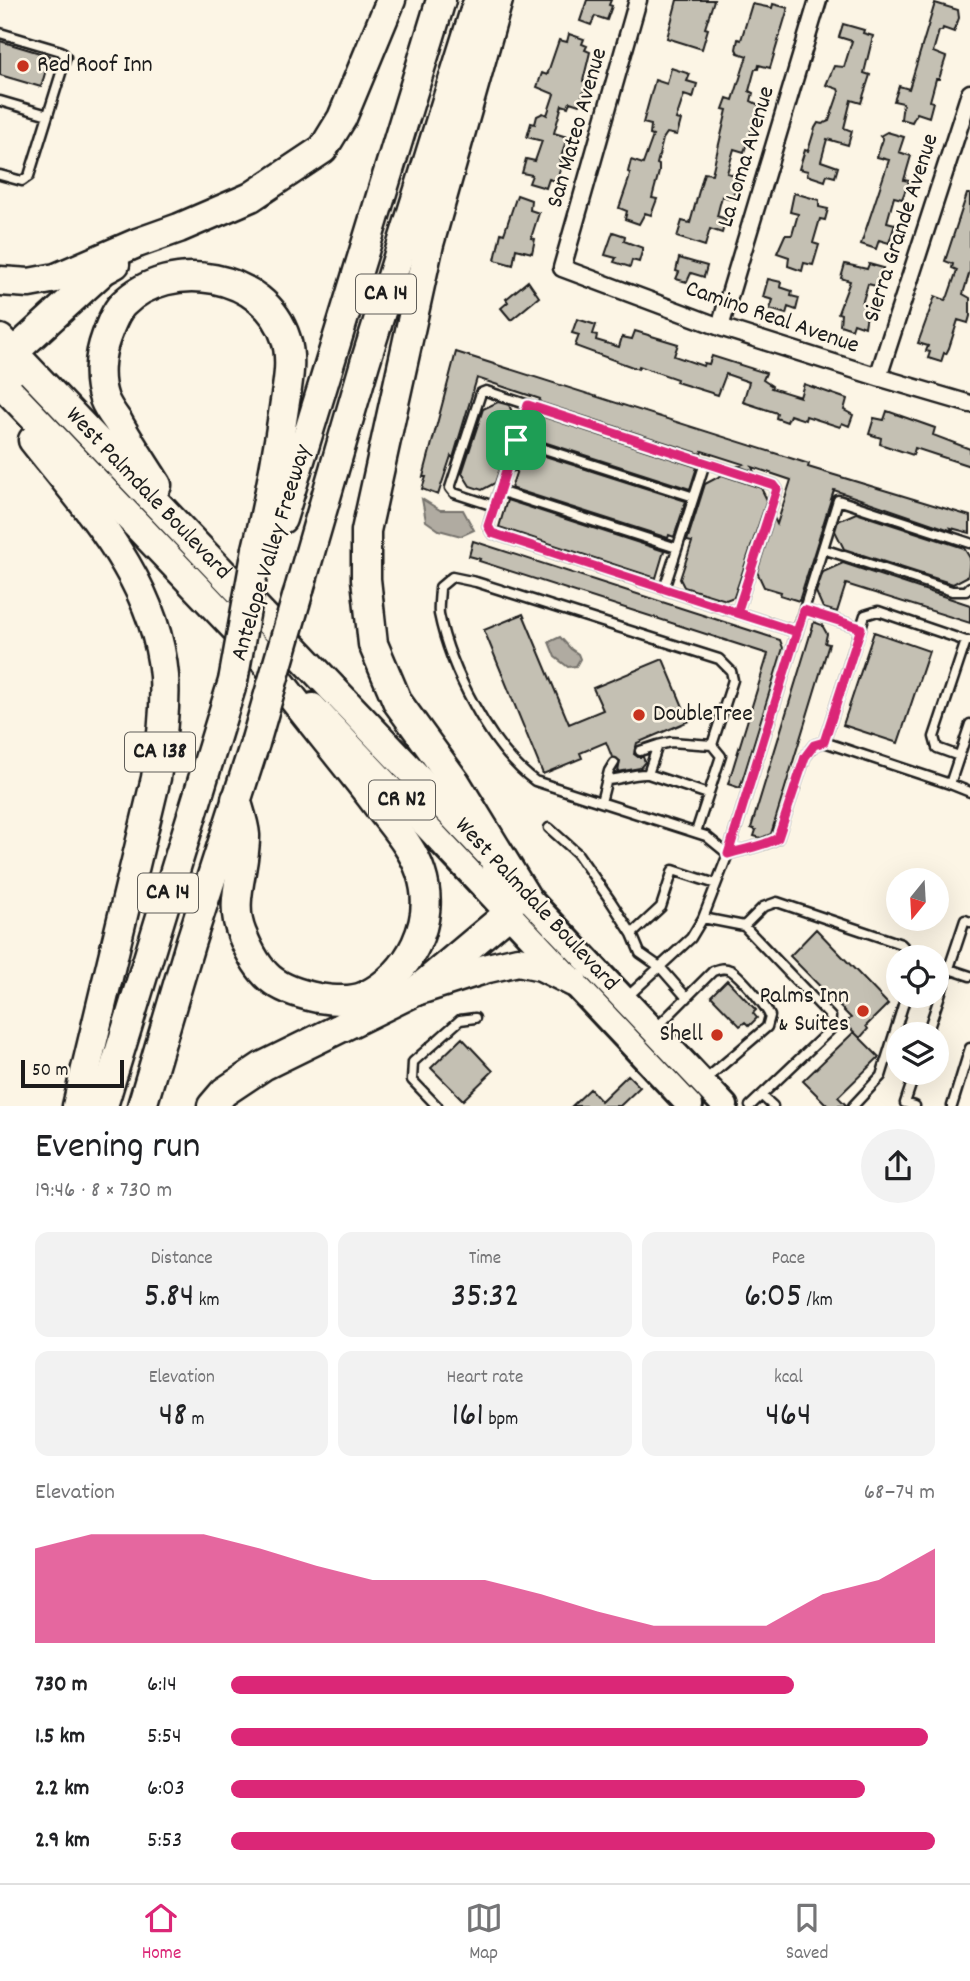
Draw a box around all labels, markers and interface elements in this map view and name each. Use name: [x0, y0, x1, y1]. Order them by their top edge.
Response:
street label: San Mateo Avenue: [539, 44, 617, 212]
place label: Red Roof Inn: [37, 49, 153, 83]
marker: Red Roof Inn: [15, 58, 31, 74]
street label: La Loma Avenue: [709, 82, 785, 232]
street label: Sierra Grande Avenue: [855, 129, 949, 327]
street label: Camino Real Avenue: [681, 272, 863, 364]
road number: CA 14: [356, 274, 416, 314]
street label: West Palmdale Boulevard: [57, 400, 238, 588]
pin: [486, 410, 546, 470]
icon: arrive: [497, 421, 535, 459]
street label: Antelope Valley Freeway: [223, 440, 321, 665]
place label: DoubleTree: [653, 698, 753, 732]
marker: DoubleTree: [631, 707, 647, 723]
road number: CA 138: [125, 732, 195, 772]
road number: CR N2: [369, 780, 435, 820]
street label: West Palmdale Boulevard: [446, 810, 626, 1000]
north arrow: [886, 868, 948, 931]
map controls: [886, 868, 949, 1085]
road number: CA 14: [138, 874, 198, 912]
button: locate: [886, 945, 949, 1008]
place label: Palms Inn & Suites: [759, 980, 849, 1042]
marker: Palms Inn & Suites: [855, 1003, 871, 1019]
place label: Shell: [659, 1018, 703, 1052]
button: layers: [886, 1022, 949, 1085]
marker: Shell: [709, 1027, 725, 1043]
scale bar: [21, 1057, 124, 1089]
text: 50 m: [32, 1058, 69, 1085]
text: Evening run: [35, 1121, 200, 1176]
button: share: [861, 1129, 935, 1203]
text: 19:46 · 8 × 730 m: [35, 1175, 172, 1208]
text: Distance: [151, 1246, 213, 1273]
text: Time: [469, 1246, 501, 1273]
text: Pace: [772, 1246, 805, 1273]
text: 5.84: [144, 1273, 194, 1323]
text: 35:32: [451, 1273, 519, 1323]
text: 6:05: [744, 1273, 802, 1323]
text: km: [194, 1288, 220, 1315]
text: /km: [802, 1288, 833, 1315]
text: Elevation: [149, 1365, 215, 1392]
text: Heart rate: [447, 1365, 523, 1392]
text: kcal: [774, 1365, 803, 1392]
text: 48: [159, 1392, 187, 1442]
text: 161: [452, 1392, 484, 1442]
text: 464: [765, 1392, 811, 1442]
text: m: [187, 1407, 205, 1434]
text: bpm: [484, 1407, 518, 1434]
text: Elevation: [35, 1477, 115, 1510]
text: 68–74 m: [864, 1477, 935, 1510]
text: 730 m: [35, 1669, 88, 1702]
text: 6:14: [147, 1669, 177, 1702]
text: 1.5 km: [35, 1721, 85, 1754]
text: 5:54: [147, 1721, 182, 1754]
text: 2.2 km: [35, 1773, 89, 1806]
text: 6:03: [147, 1773, 185, 1806]
text: 2.9 km: [35, 1825, 90, 1858]
text: 5:53: [147, 1825, 182, 1858]
tab: Home: [142, 1899, 181, 1968]
tab: Map: [465, 1899, 503, 1968]
tab: Saved: [786, 1899, 828, 1968]

